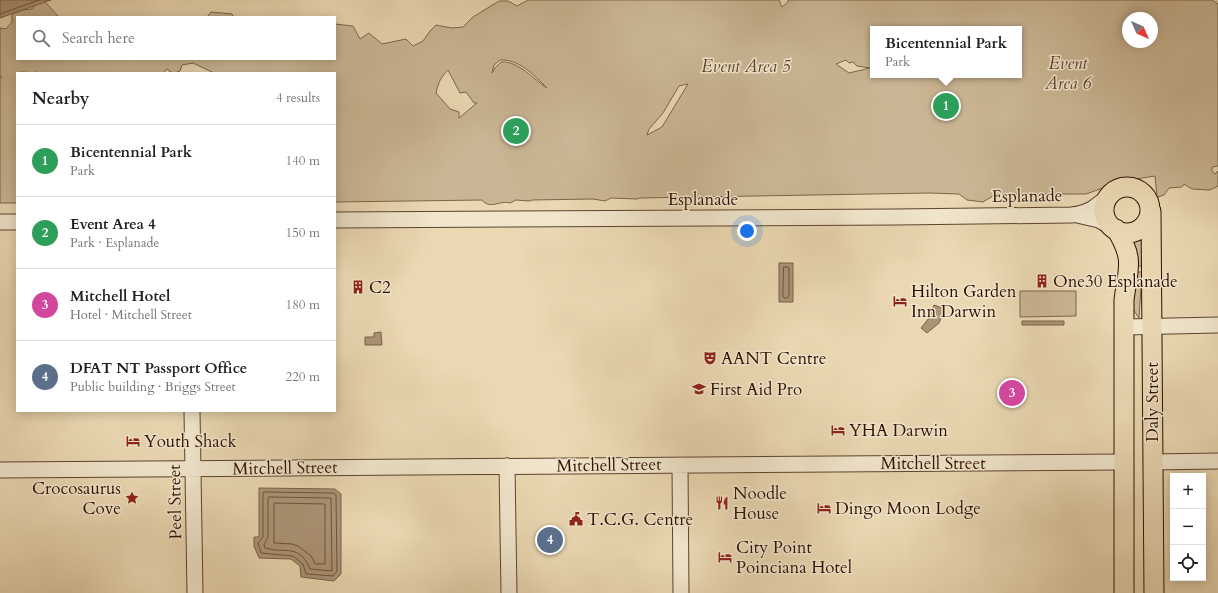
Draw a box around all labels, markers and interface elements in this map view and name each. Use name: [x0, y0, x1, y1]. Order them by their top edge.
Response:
north arrow: [1122, 12, 1158, 48]
search box: [16, 16, 336, 60]
popup: [870, 26, 1022, 78]
icon: search: [30, 27, 52, 49]
text: Search here: [62, 28, 135, 48]
text: Bicentennial Park: [885, 33, 1007, 53]
park label: Event Area 6: [1044, 52, 1092, 95]
text: Park: [885, 53, 910, 71]
park label: Event Area 5: [702, 55, 792, 78]
text: Nearby: [32, 87, 89, 110]
text: 4 results: [276, 89, 320, 107]
pin: 1: [933, 91, 959, 121]
pin: 2: [503, 116, 529, 146]
text: Bicentennial Park: [70, 142, 192, 162]
text: 1: [42, 152, 48, 170]
text: 140 m: [286, 152, 320, 170]
text: Park: [70, 162, 95, 180]
street label: Esplanade: [991, 184, 1063, 208]
street label: Esplanade: [668, 188, 738, 211]
text: Event Area 4: [70, 214, 156, 234]
your location: [737, 221, 757, 241]
text: 2: [42, 224, 48, 242]
text: 150 m: [286, 224, 320, 242]
text: Park · Esplanade: [70, 234, 159, 252]
place label: One30 Esplanade: [1053, 270, 1178, 293]
building icon: One30 Esplanade: [1034, 273, 1050, 289]
place label: C2: [369, 276, 391, 299]
building icon: C2: [350, 279, 366, 295]
place label: Hilton Garden Inn Darwin: [911, 280, 1017, 323]
text: Mitchell Hotel: [70, 286, 170, 306]
hotel icon: Hilton Garden Inn Darwin: [892, 293, 908, 309]
text: 3: [42, 296, 48, 314]
text: 180 m: [286, 296, 320, 314]
text: Hotel · Mitchell Street: [70, 306, 192, 324]
place label: AANT Centre: [721, 347, 826, 370]
theatre icon: AANT Centre: [702, 350, 718, 366]
text: DFAT NT Passport Office: [70, 358, 247, 378]
street label: Daly Street: [1141, 361, 1164, 442]
text: 4: [42, 368, 48, 386]
text: 220 m: [286, 368, 320, 386]
text: Public building · Briggs Street: [70, 378, 236, 396]
place label: First Aid Pro: [710, 378, 802, 401]
pin: 3: [999, 378, 1025, 408]
school or university icon: First Aid Pro: [691, 381, 707, 397]
place label: YHA Darwin: [849, 419, 948, 442]
hotel icon: YHA Darwin: [830, 422, 846, 438]
place label: Youth Shack: [144, 430, 237, 453]
hotel icon: Youth Shack: [125, 433, 141, 449]
street label: Mitchell Street: [880, 452, 986, 475]
street label: Mitchell Street: [556, 453, 662, 477]
street label: Mitchell Street: [232, 456, 338, 480]
street label: Peel Street: [163, 464, 187, 540]
map controls: [1170, 473, 1206, 581]
button: +: [1170, 473, 1206, 509]
place label: Crocosaurus Cove: [32, 477, 121, 520]
place label: Noodle House: [733, 482, 787, 525]
place icon: Crocosaurus Cove: [124, 490, 140, 506]
restaurant icon: Noodle House: [714, 495, 730, 511]
place label: Dingo Moon Lodge: [835, 497, 981, 520]
hotel icon: Dingo Moon Lodge: [816, 500, 832, 516]
place label: T.C.G. Centre: [587, 508, 693, 531]
button: −: [1170, 509, 1206, 545]
public building icon: T.C.G. Centre: [568, 511, 584, 527]
pin: 4: [537, 525, 563, 555]
place label: City Point Poinciana Hotel: [736, 536, 853, 579]
button: locate: [1170, 545, 1206, 581]
hotel icon: City Point Poinciana Hotel: [717, 549, 733, 565]

